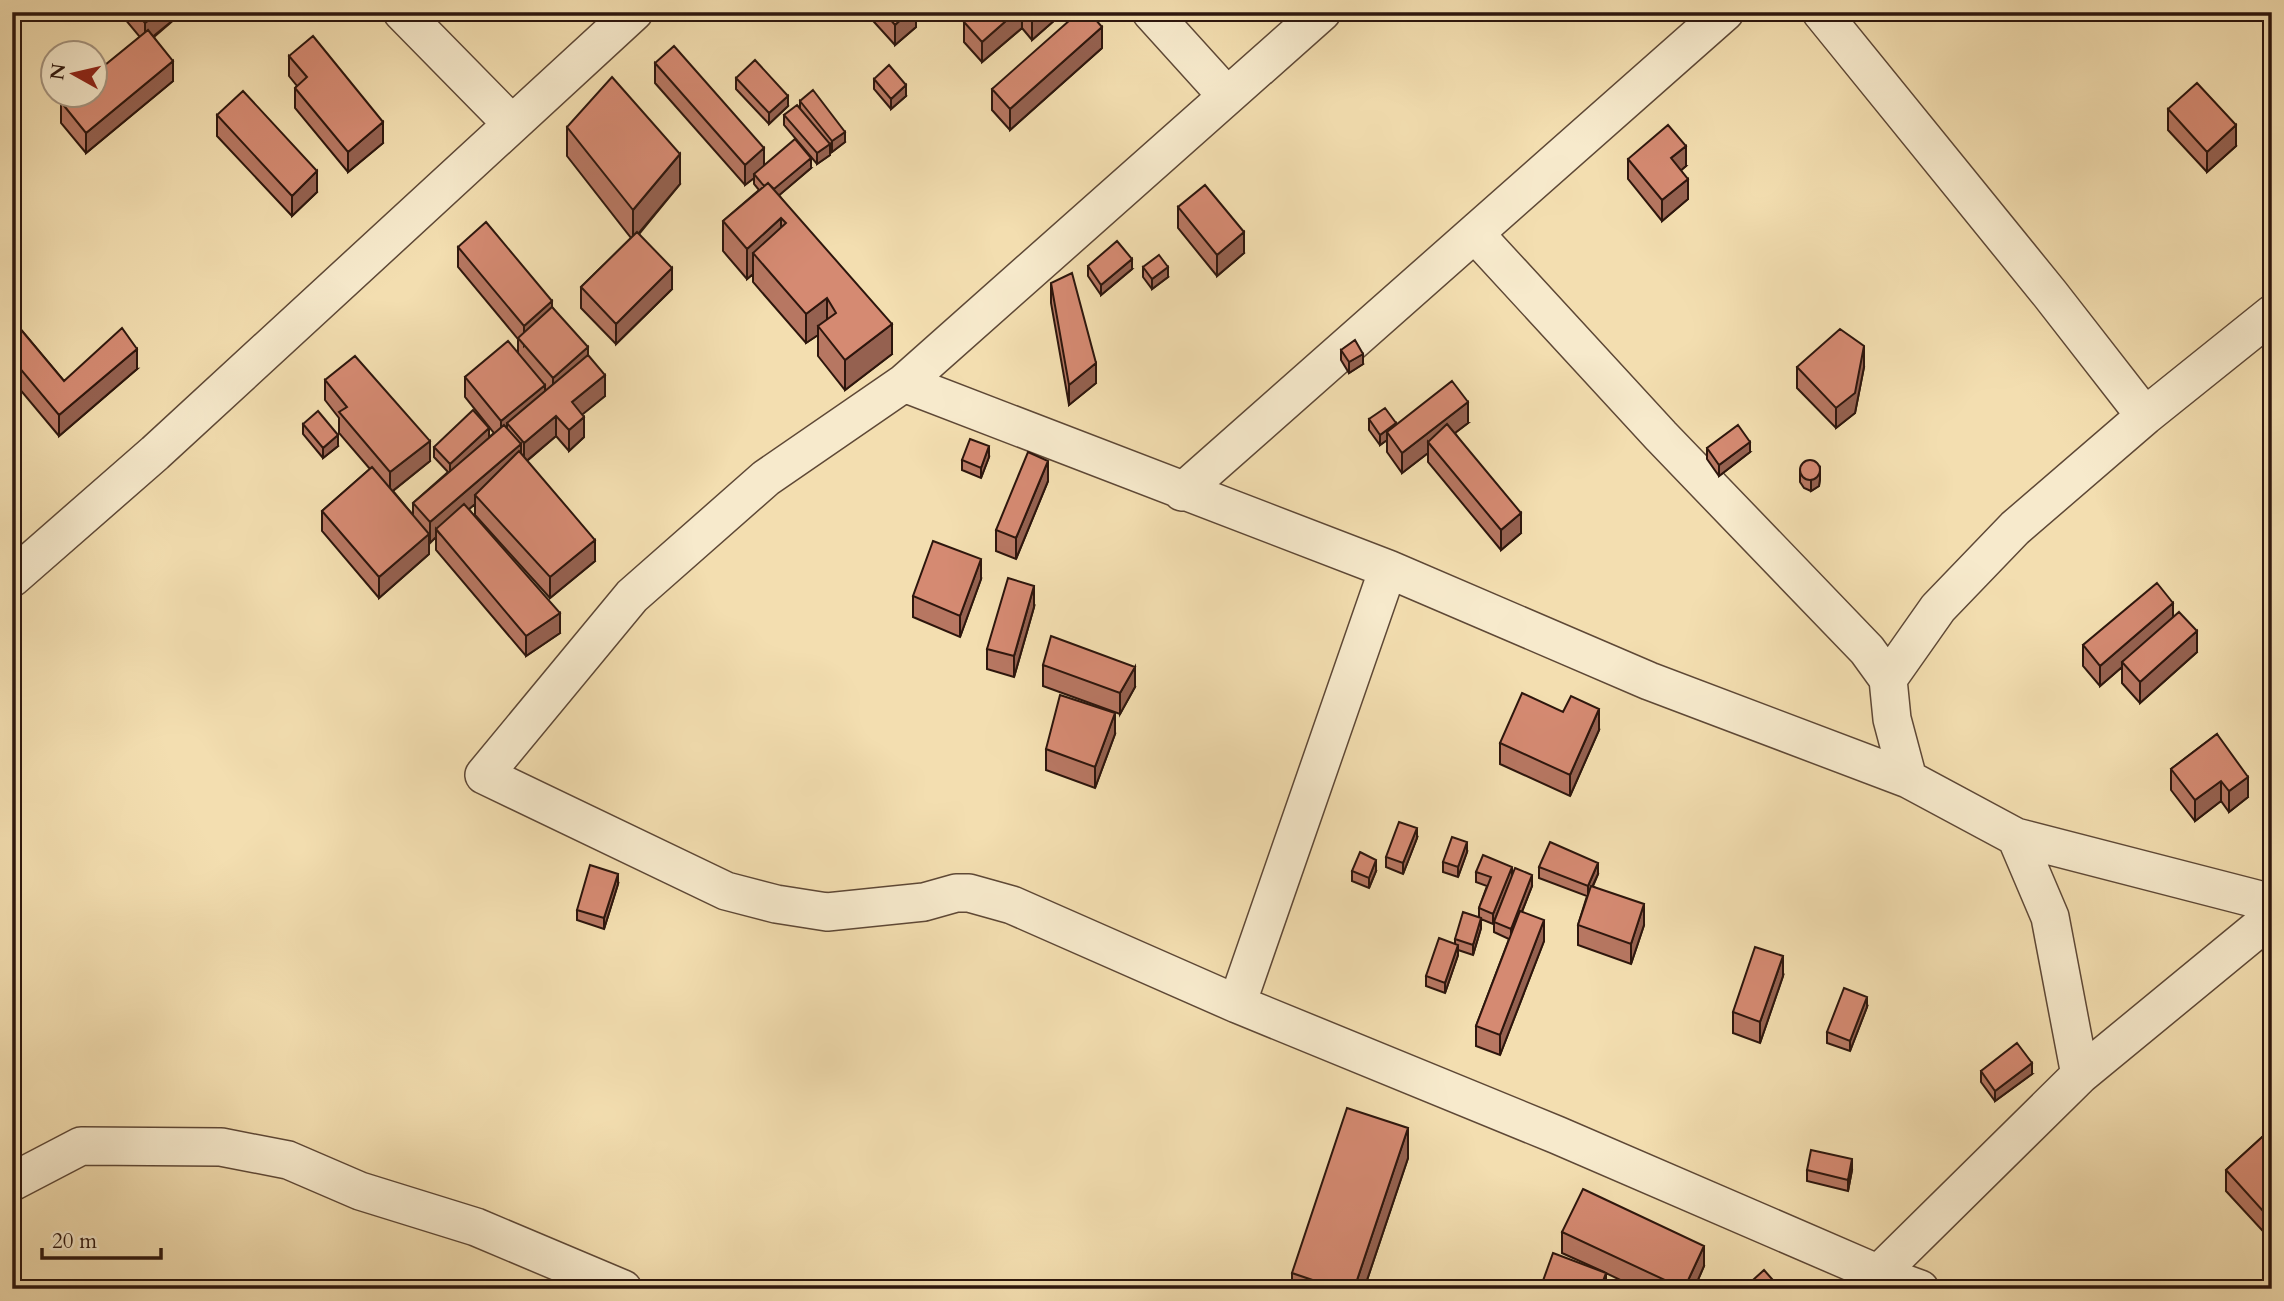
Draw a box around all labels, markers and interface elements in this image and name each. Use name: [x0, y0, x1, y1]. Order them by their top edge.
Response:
north arrow: [38, 38, 108, 108]
text: N: [44, 61, 72, 82]
scale bar: [42, 1217, 161, 1261]
text: 20 m: [52, 1227, 97, 1256]

